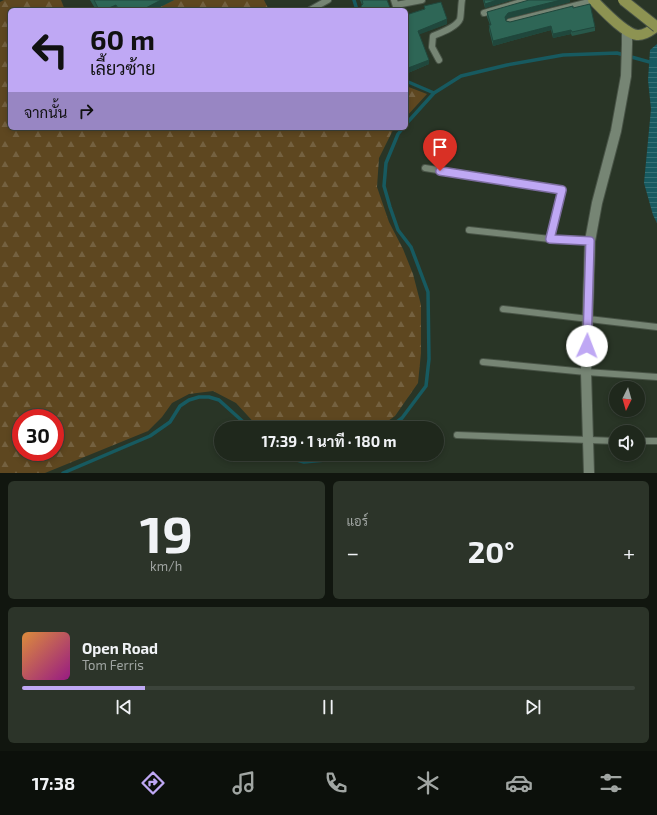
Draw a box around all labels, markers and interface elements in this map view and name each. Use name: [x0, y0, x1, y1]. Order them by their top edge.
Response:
text: 60 m: [90, 22, 155, 56]
icon: left: [24, 24, 76, 76]
text: เลี้ยวซ้าย: [90, 57, 156, 79]
icon: right: [75, 100, 97, 122]
text: จากนั้น: [24, 103, 67, 121]
pin: [423, 130, 457, 171]
icon: arrive: [429, 136, 451, 158]
position arrow: [566, 325, 608, 367]
north arrow: [609, 381, 645, 417]
map controls: [609, 381, 645, 461]
speed limit sign: 30: [12, 409, 64, 461]
button: sound: [609, 425, 645, 461]
text: 17:39 · 1 นาที · 180 m: [261, 432, 397, 450]
text: 19: [140, 501, 193, 563]
text: แอร์: [347, 513, 368, 529]
text: 20°: [468, 533, 514, 569]
text: −: [347, 539, 359, 565]
text: +: [623, 539, 635, 565]
text: km/h: [150, 558, 182, 574]
text: Open Road: [82, 639, 158, 657]
text: Tom Ferris: [82, 657, 144, 673]
icon: previous: [113, 696, 135, 718]
icon: pause: [317, 696, 339, 718]
icon: next: [522, 696, 544, 718]
icon: directions: [139, 769, 167, 797]
icon: music: [230, 769, 258, 797]
icon: phone: [322, 769, 350, 797]
icon: climate: [414, 769, 442, 797]
icon: car: [505, 769, 533, 797]
icon: filters: [597, 769, 625, 797]
text: 17:38: [32, 772, 75, 794]

